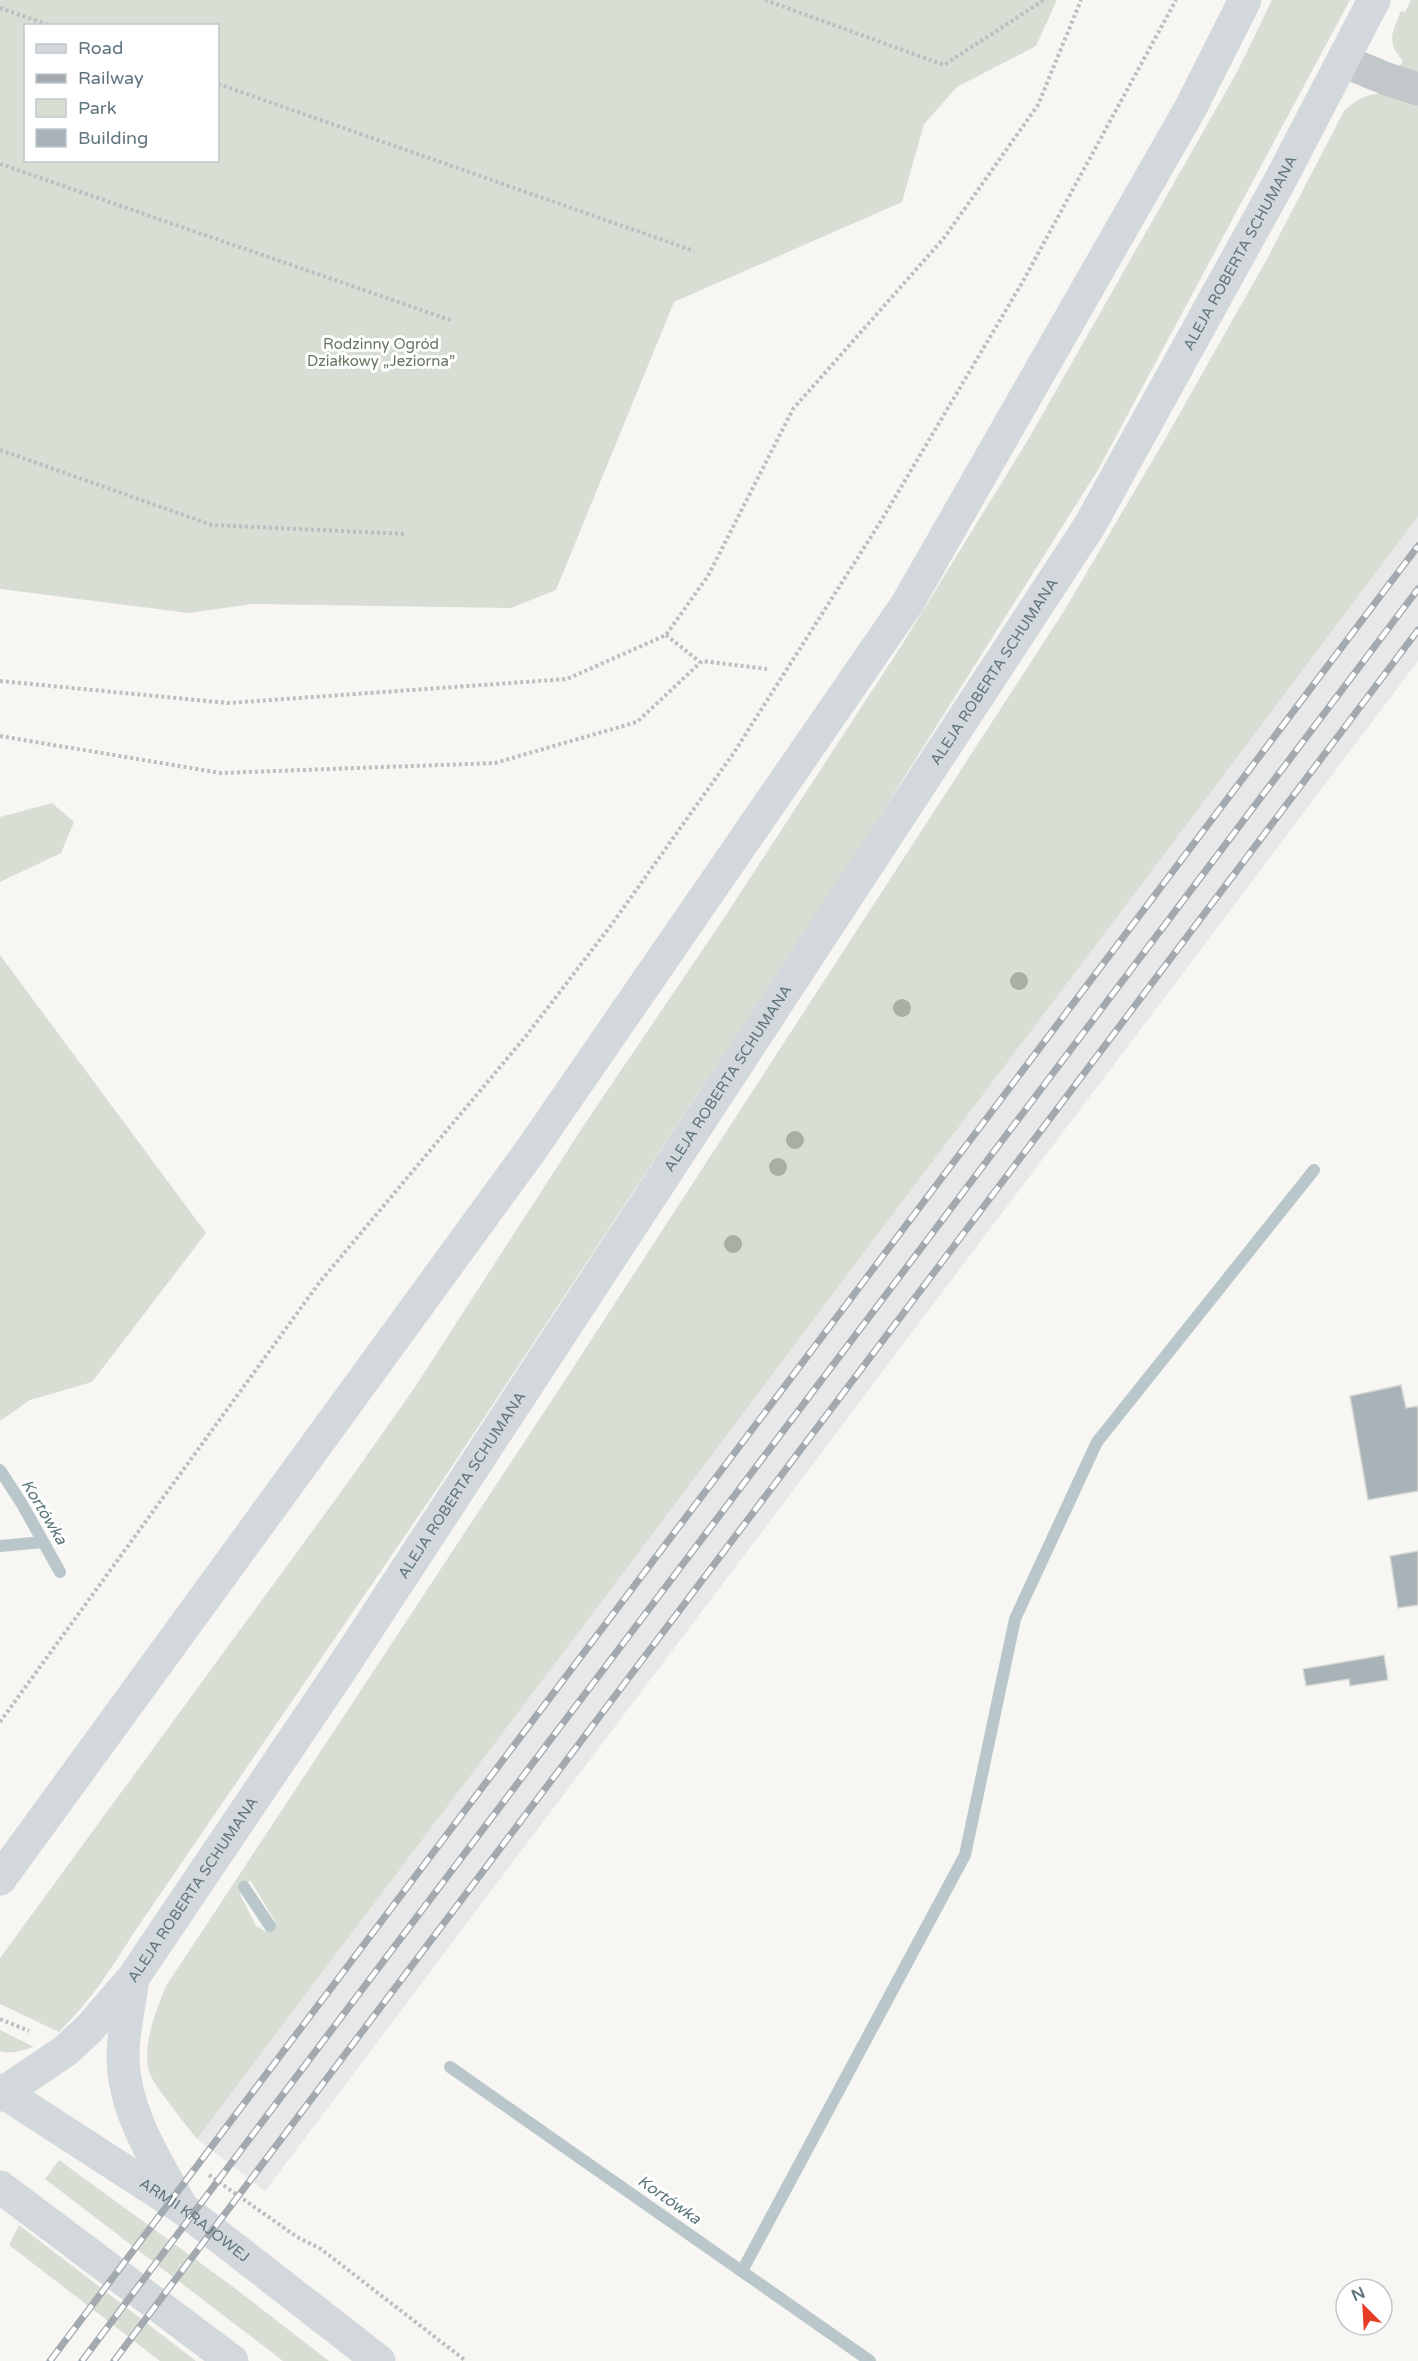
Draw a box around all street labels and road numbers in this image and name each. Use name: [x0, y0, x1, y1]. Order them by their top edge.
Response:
street label: ALEJA ROBERTA SCHUMANA: [1179, 152, 1301, 353]
street label: ALEJA ROBERTA SCHUMANA: [926, 575, 1062, 769]
street label: ALEJA ROBERTA SCHUMANA: [660, 981, 796, 1175]
street label: ALEJA ROBERTA SCHUMANA: [394, 1388, 529, 1582]
street label: ALEJA ROBERTA SCHUMANA: [124, 1793, 261, 1986]
street label: ARMII KRAJOWEJ: [136, 2174, 253, 2266]

